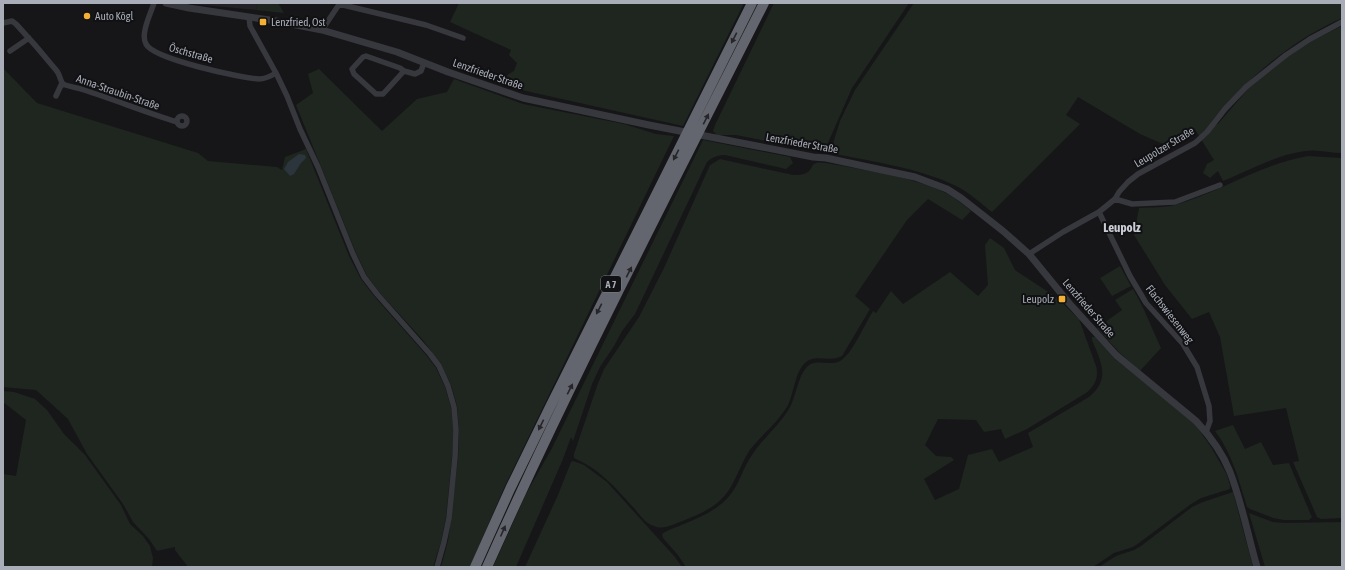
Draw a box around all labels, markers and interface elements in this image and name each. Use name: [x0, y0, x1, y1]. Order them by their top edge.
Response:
place label: Auto Kögl: [95, 10, 134, 22]
marker: Auto Kögl: [82, 11, 92, 21]
place label: Lenzfried, Ost: [271, 16, 325, 28]
marker: Lenzfried, Ost: [258, 17, 268, 27]
one-way arrow: [731, 33, 737, 44]
street label: Öschstraße: [168, 41, 214, 65]
street label: Lenzfrieder Straße: [451, 56, 525, 92]
street label: Anna-Straubin-Straße: [75, 72, 161, 112]
one-way arrow: [703, 113, 709, 124]
street label: Leupolzer Straße: [1132, 124, 1196, 170]
street label: Lenzfrieder Straße: [765, 131, 839, 155]
one-way arrow: [673, 149, 679, 161]
district label: Leupolz: [1103, 220, 1141, 235]
one-way arrow: [626, 267, 632, 278]
road number: A 7: [601, 276, 621, 292]
street label: Lenzfrieder Straße: [1060, 276, 1118, 340]
street label: Flachswiesenweg: [1144, 283, 1197, 346]
place label: Leupolz: [1022, 293, 1054, 305]
marker: Leupolz: [1057, 294, 1067, 304]
one-way arrow: [596, 303, 602, 314]
one-way arrow: [567, 383, 574, 394]
one-way arrow: [538, 419, 544, 431]
one-way arrow: [500, 525, 506, 537]

